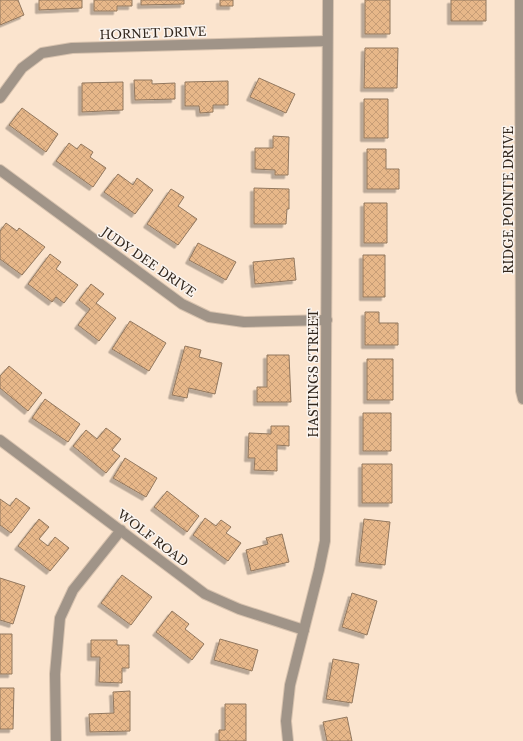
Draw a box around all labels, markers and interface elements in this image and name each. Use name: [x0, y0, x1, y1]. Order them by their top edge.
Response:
street label: HORNET DRIVE: [99, 24, 207, 42]
street label: RIDGE POINTE DRIVE: [501, 126, 516, 274]
street label: JUDY DEE DRIVE: [97, 223, 199, 300]
street label: HASTINGS STREET: [306, 308, 321, 437]
street label: WOLF ROAD: [114, 506, 191, 570]

